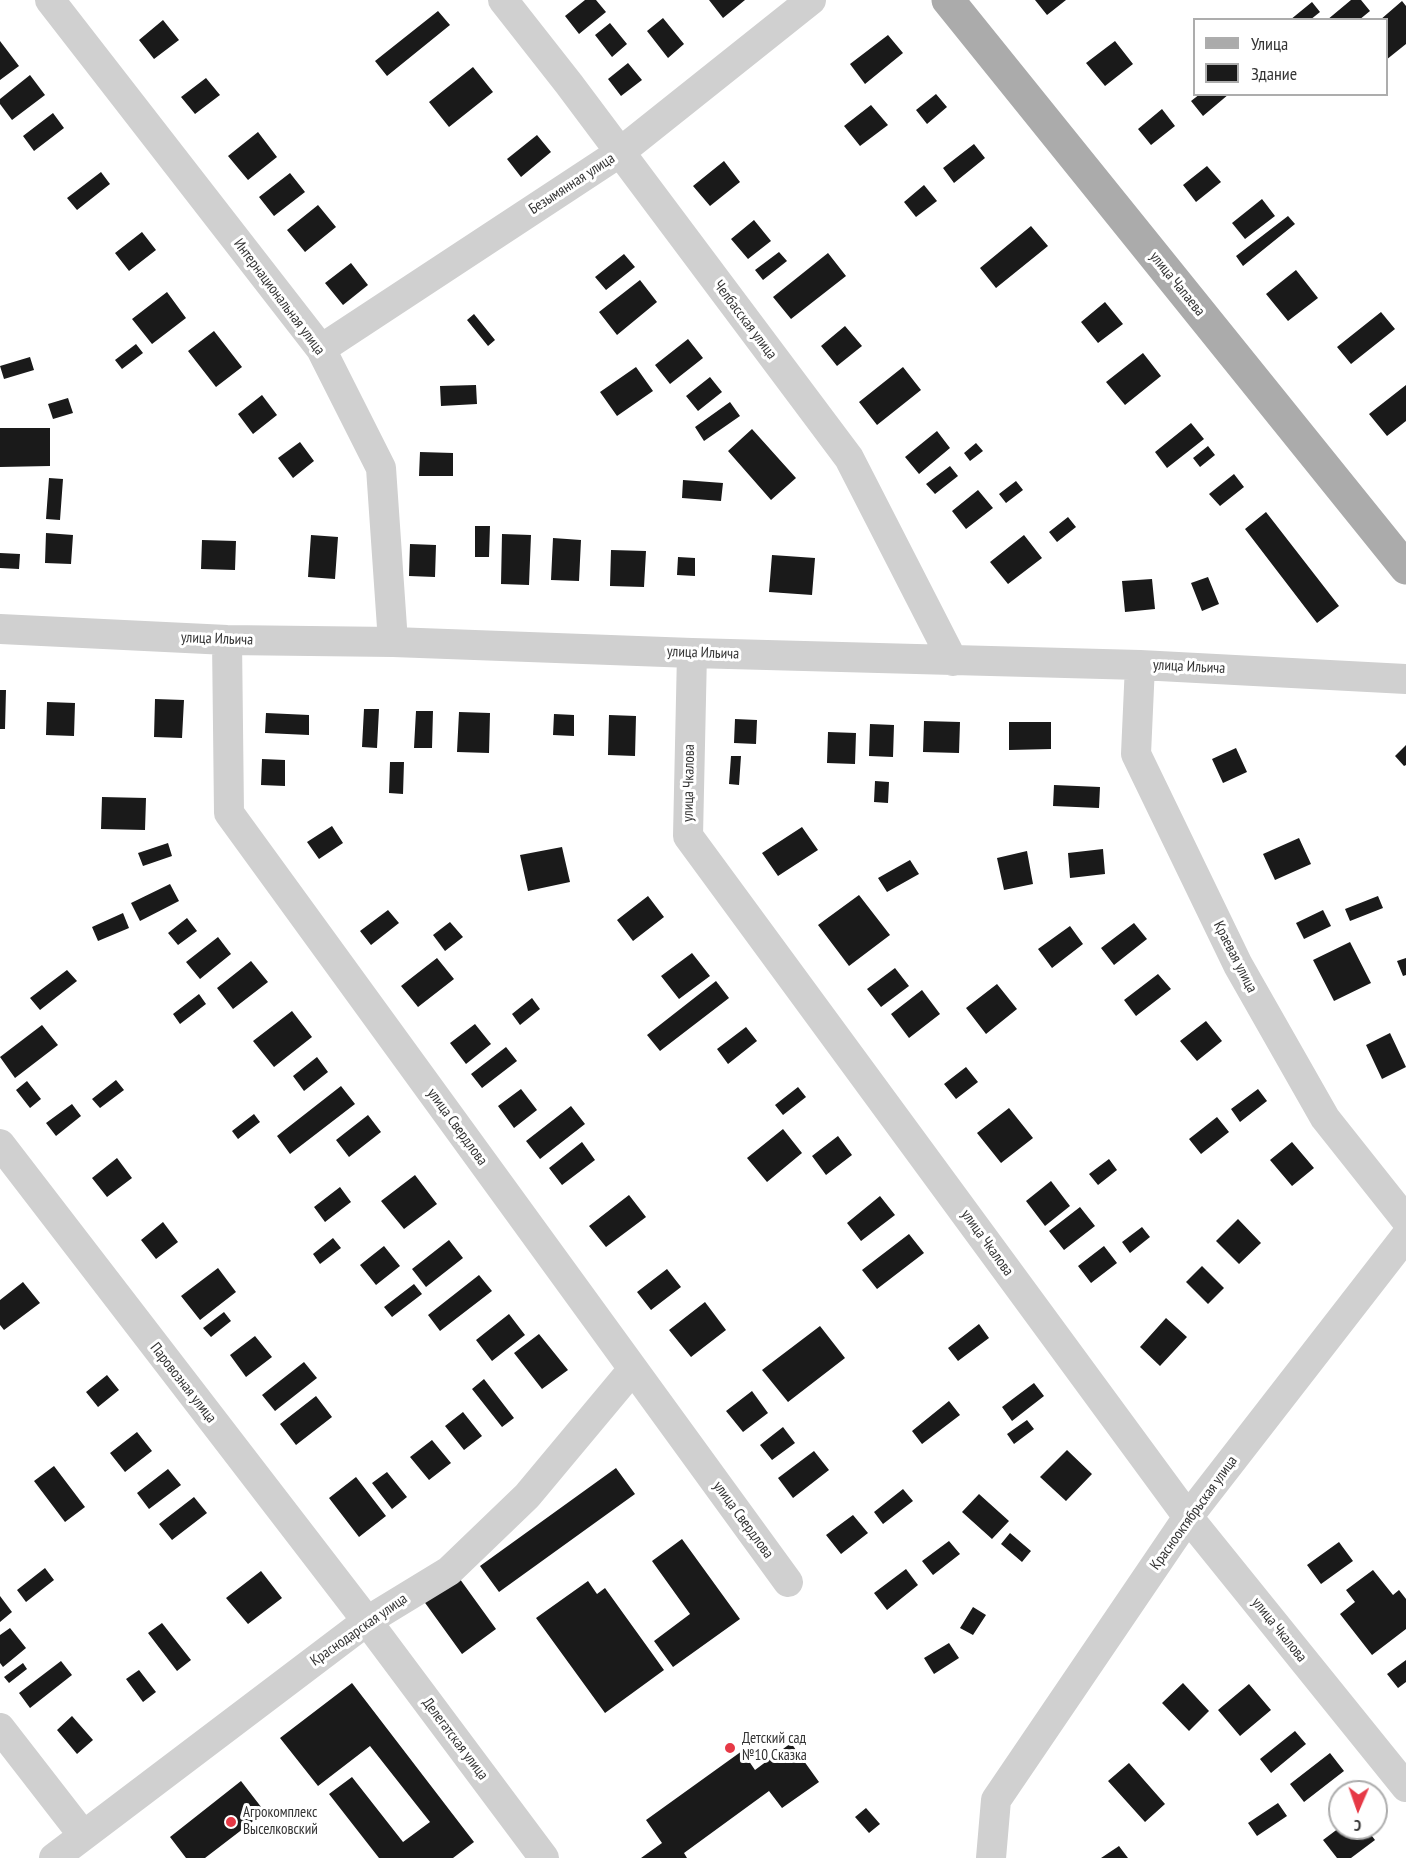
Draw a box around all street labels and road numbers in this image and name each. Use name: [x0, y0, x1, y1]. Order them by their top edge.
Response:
street label: Безымянная улица: [526, 150, 618, 218]
street label: Интернациональная улица: [229, 235, 329, 359]
street label: улица Чапаева: [1145, 248, 1209, 320]
street label: Челбасская улица: [710, 277, 780, 363]
street label: улица Ильича: [181, 629, 253, 649]
street label: улица Ильича: [667, 643, 739, 663]
street label: улица Ильича: [1152, 656, 1226, 678]
street label: улица Чкалова: [679, 744, 699, 822]
street label: Краевая улица: [1209, 918, 1261, 996]
street label: улица Свердлова: [423, 1085, 491, 1169]
street label: улица Чкалова: [957, 1206, 1017, 1280]
street label: Паровозная улица: [146, 1339, 220, 1427]
street label: Краснооктябрьская улица: [1147, 1452, 1241, 1574]
street label: улица Свердлова: [709, 1478, 777, 1562]
street label: Краснодарская улица: [307, 1590, 411, 1670]
street label: улица Чкалова: [1248, 1594, 1310, 1666]
street label: Делегатская улица: [418, 1694, 492, 1784]

